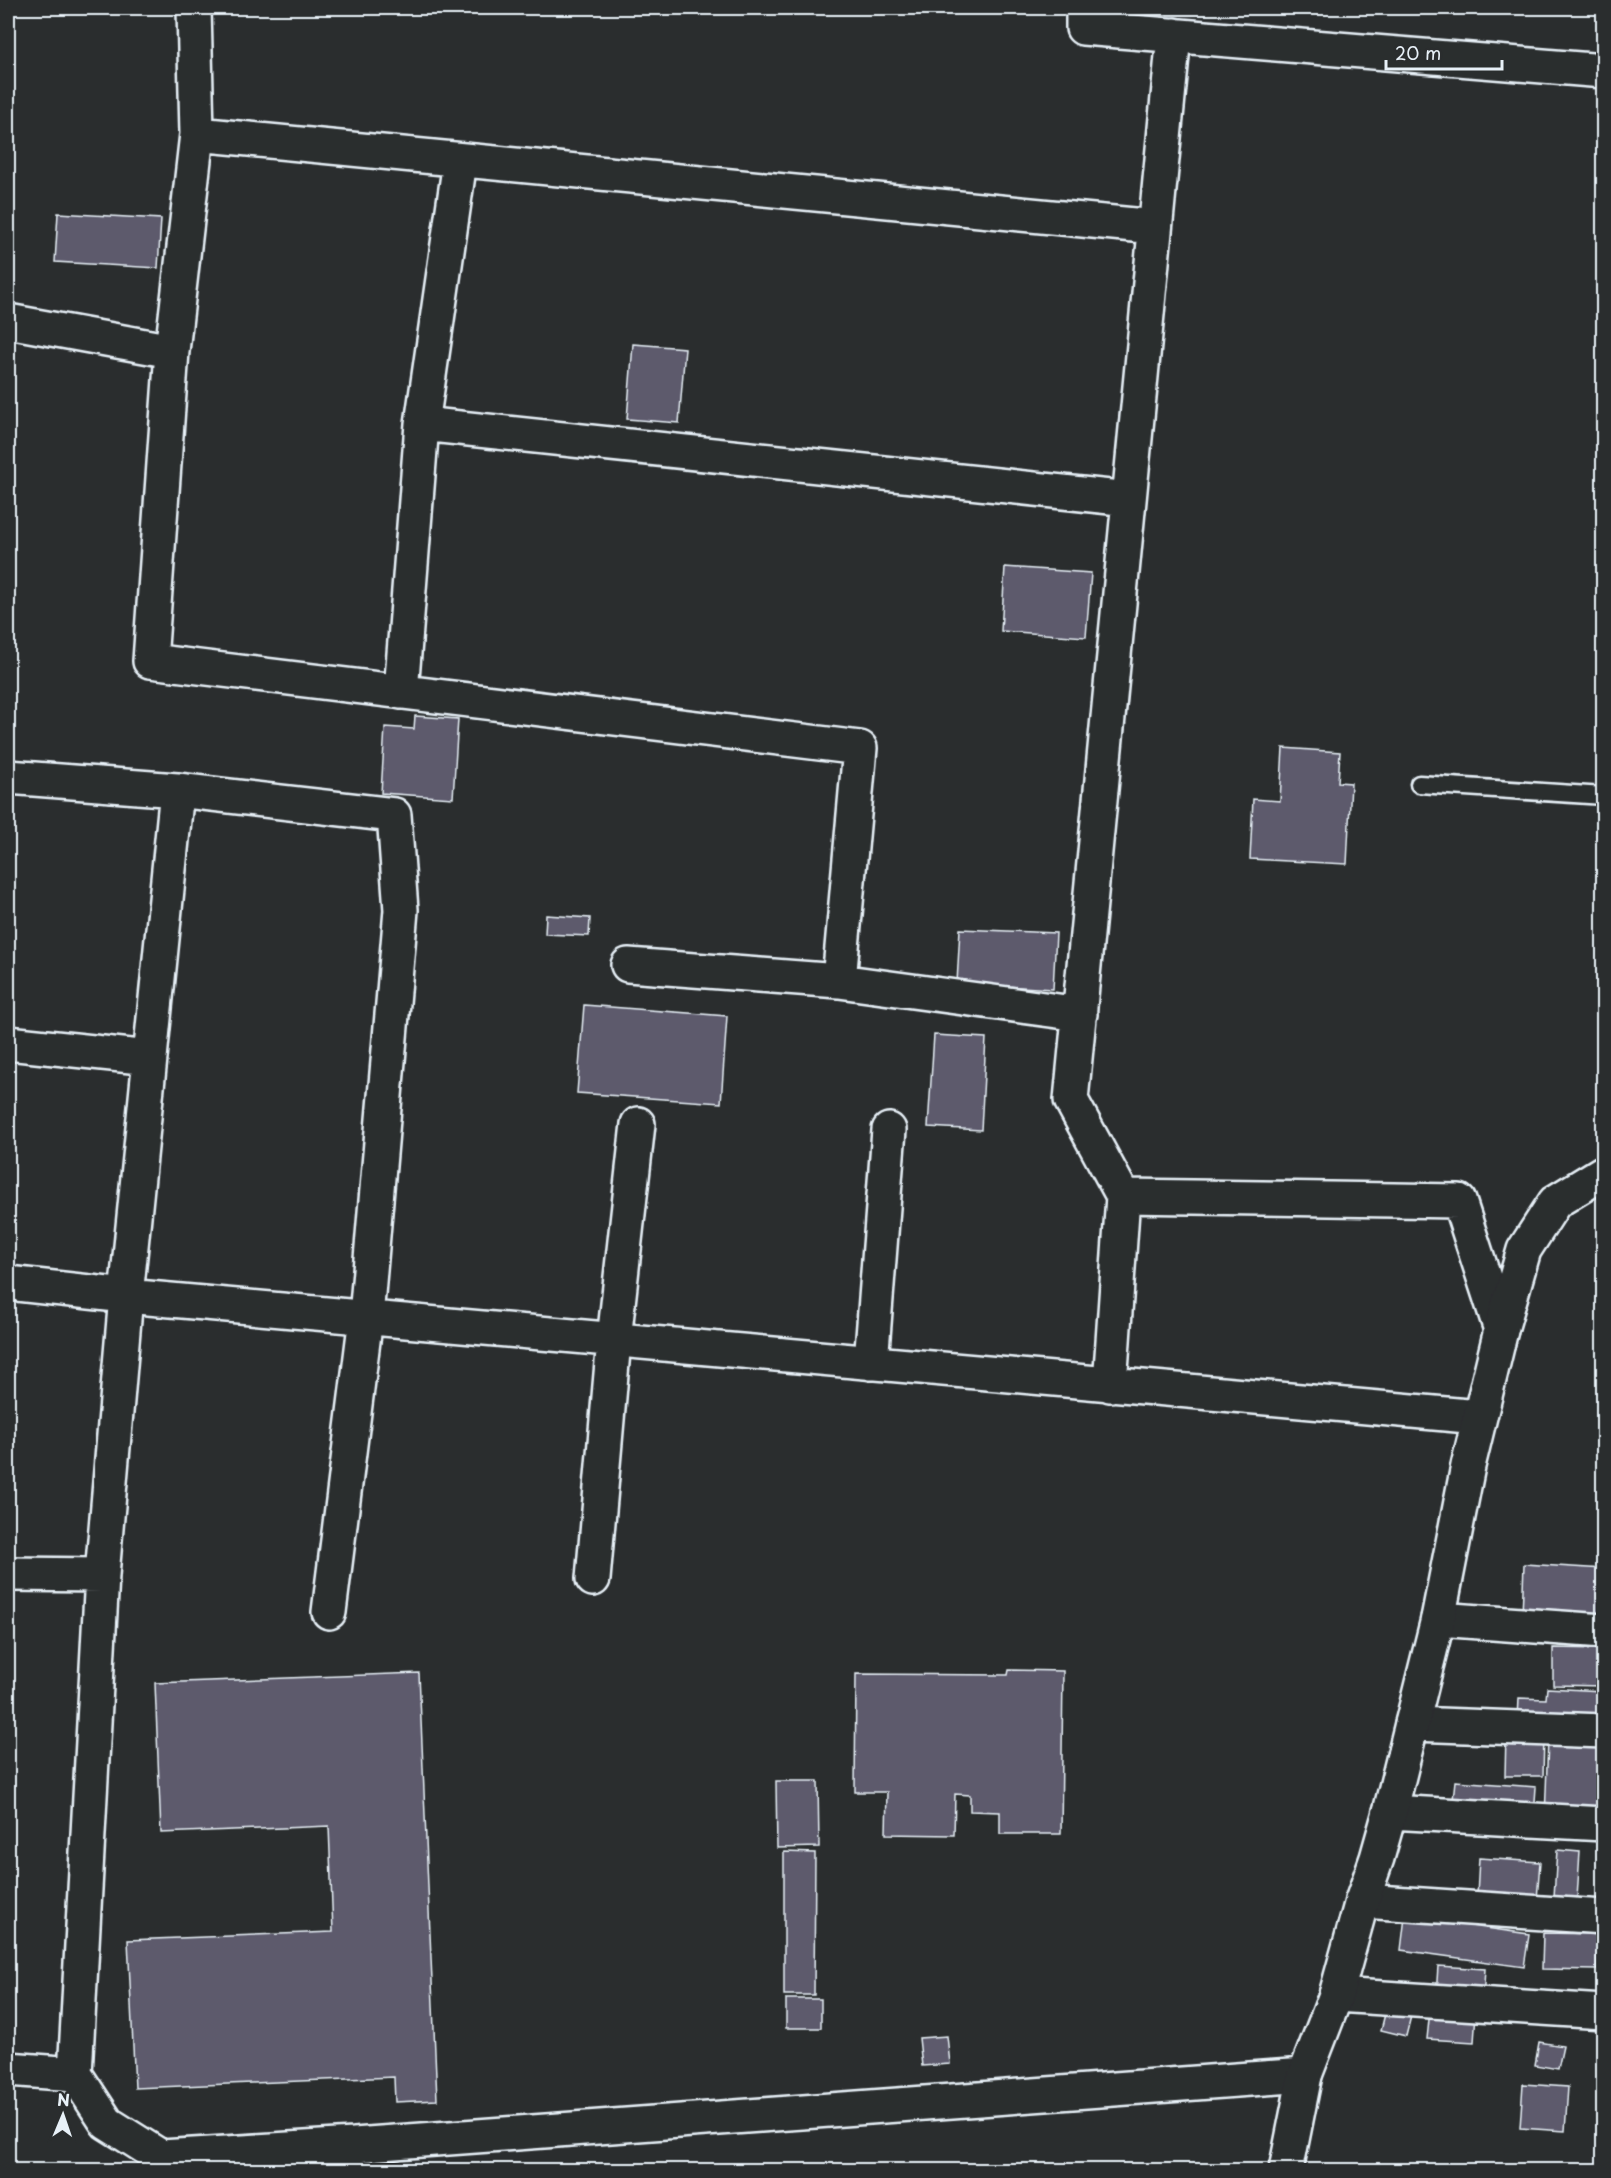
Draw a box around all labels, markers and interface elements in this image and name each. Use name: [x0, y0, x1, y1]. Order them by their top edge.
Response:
scale bar: [1386, 33, 1502, 71]
text: 20 m: [1395, 39, 1441, 66]
north arrow: [33, 2085, 93, 2145]
text: N: [57, 2087, 70, 2111]

